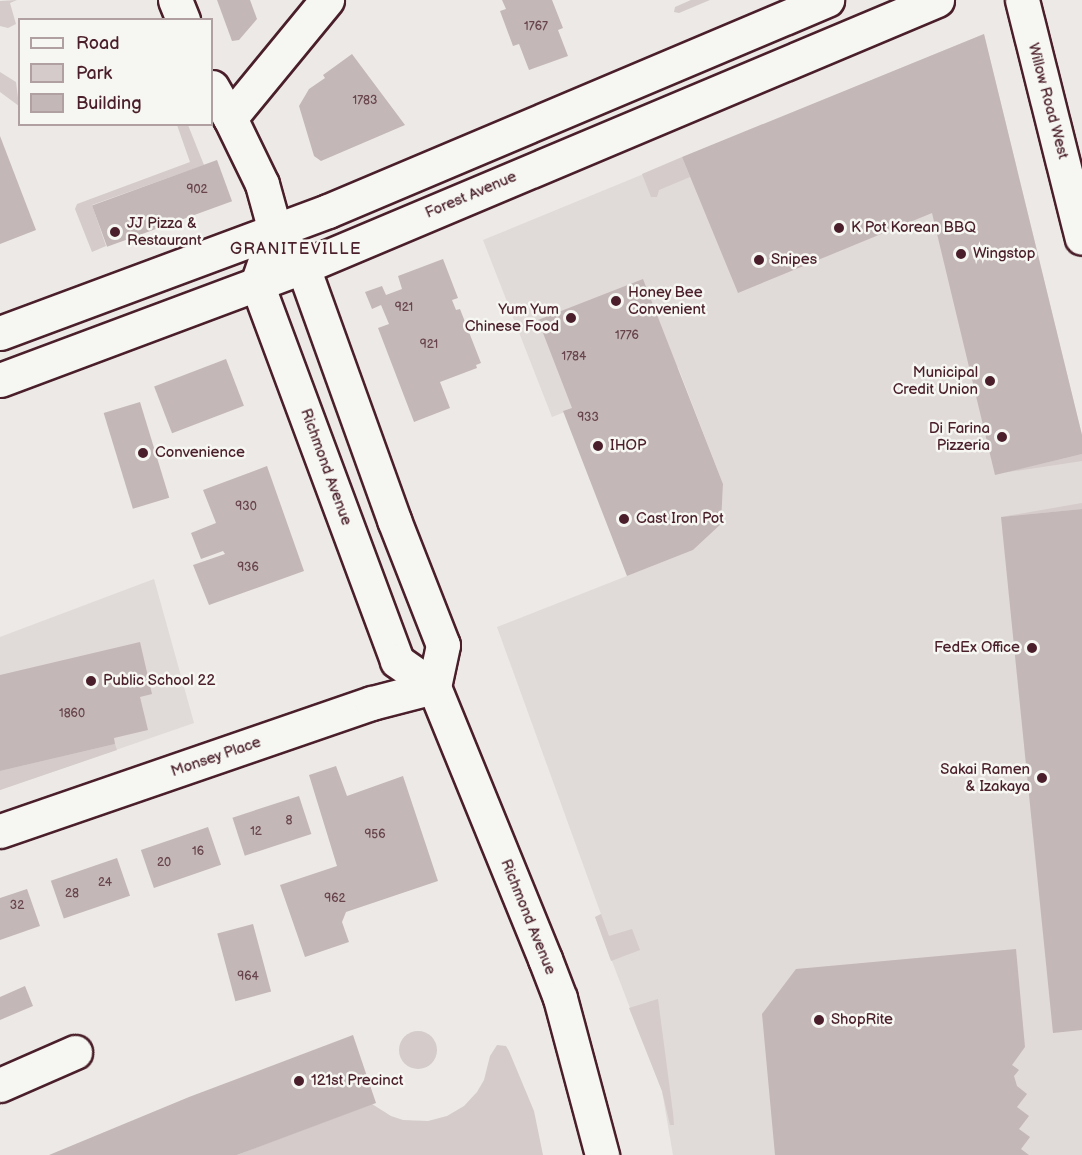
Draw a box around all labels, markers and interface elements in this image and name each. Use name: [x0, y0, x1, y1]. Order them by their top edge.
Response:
legend: [18, 18, 213, 126]
house number: 1767: [524, 20, 548, 34]
text: Road: [76, 33, 120, 54]
street label: Willow Road West: [1024, 41, 1072, 161]
text: Park: [76, 63, 112, 84]
text: Building: [76, 93, 142, 114]
house number: 1783: [353, 94, 377, 108]
street label: Forest Avenue: [423, 168, 519, 222]
house number: 902: [186, 183, 208, 197]
place label: JJ Pizza & Restaurant: [127, 214, 202, 249]
place label: K Pot Korean BBQ: [851, 219, 976, 237]
marker: K Pot Korean BBQ: [832, 221, 846, 235]
marker: JJ Pizza & Restaurant: [108, 225, 122, 239]
district label: GRANITEVILLE: [230, 240, 362, 260]
place label: Wingstop: [973, 245, 1035, 263]
marker: Wingstop: [954, 247, 968, 261]
place label: Snipes: [771, 251, 817, 269]
marker: Snipes: [752, 253, 766, 267]
place label: Honey Bee Convenient: [628, 283, 706, 318]
marker: Honey Bee Convenient: [609, 294, 623, 308]
place label: Yum Yum Chinese Food: [465, 300, 559, 335]
house number: 921: [395, 301, 413, 315]
marker: Yum Yum Chinese Food: [564, 311, 578, 325]
house number: 1776: [615, 329, 639, 343]
house number: 921: [420, 338, 438, 352]
house number: 1784: [562, 350, 586, 364]
place label: Municipal Credit Union: [893, 363, 978, 398]
marker: Municipal Credit Union: [983, 374, 997, 388]
street label: Richmond Avenue: [297, 406, 355, 528]
house number: 933: [577, 411, 599, 425]
place label: Di Farina Pizzeria: [929, 419, 990, 454]
marker: Di Farina Pizzeria: [995, 430, 1009, 444]
place label: IHOP: [610, 437, 646, 455]
marker: IHOP: [591, 439, 605, 453]
place label: Convenience: [155, 444, 245, 462]
marker: Convenience: [136, 446, 150, 460]
house number: 930: [235, 500, 257, 514]
place label: Cast Iron Pot: [636, 510, 724, 528]
marker: Cast Iron Pot: [617, 512, 631, 526]
house number: 936: [237, 561, 259, 575]
place label: FedEx Office: [934, 639, 1020, 657]
marker: FedEx Office: [1025, 641, 1039, 655]
place label: Public School 22: [103, 672, 216, 690]
marker: Public School 22: [84, 674, 98, 688]
house number: 1860: [59, 707, 85, 721]
street label: Monsey Place: [168, 733, 264, 781]
place label: Sakai Ramen & Izakaya: [940, 760, 1030, 795]
marker: Sakai Ramen & Izakaya: [1035, 771, 1049, 785]
house number: 8: [286, 814, 292, 828]
house number: 12: [250, 825, 262, 839]
house number: 956: [364, 828, 386, 842]
house number: 16: [192, 845, 204, 859]
house number: 20: [157, 856, 171, 870]
street label: Richmond Avenue: [497, 857, 559, 977]
house number: 24: [98, 876, 112, 890]
house number: 28: [65, 887, 79, 901]
house number: 962: [324, 892, 346, 906]
house number: 32: [10, 899, 24, 913]
house number: 964: [237, 970, 259, 984]
place label: ShopRite: [831, 1011, 893, 1029]
marker: ShopRite: [812, 1013, 826, 1027]
place label: 121st Precinct: [311, 1072, 403, 1090]
marker: 121st Precinct: [292, 1074, 306, 1088]

